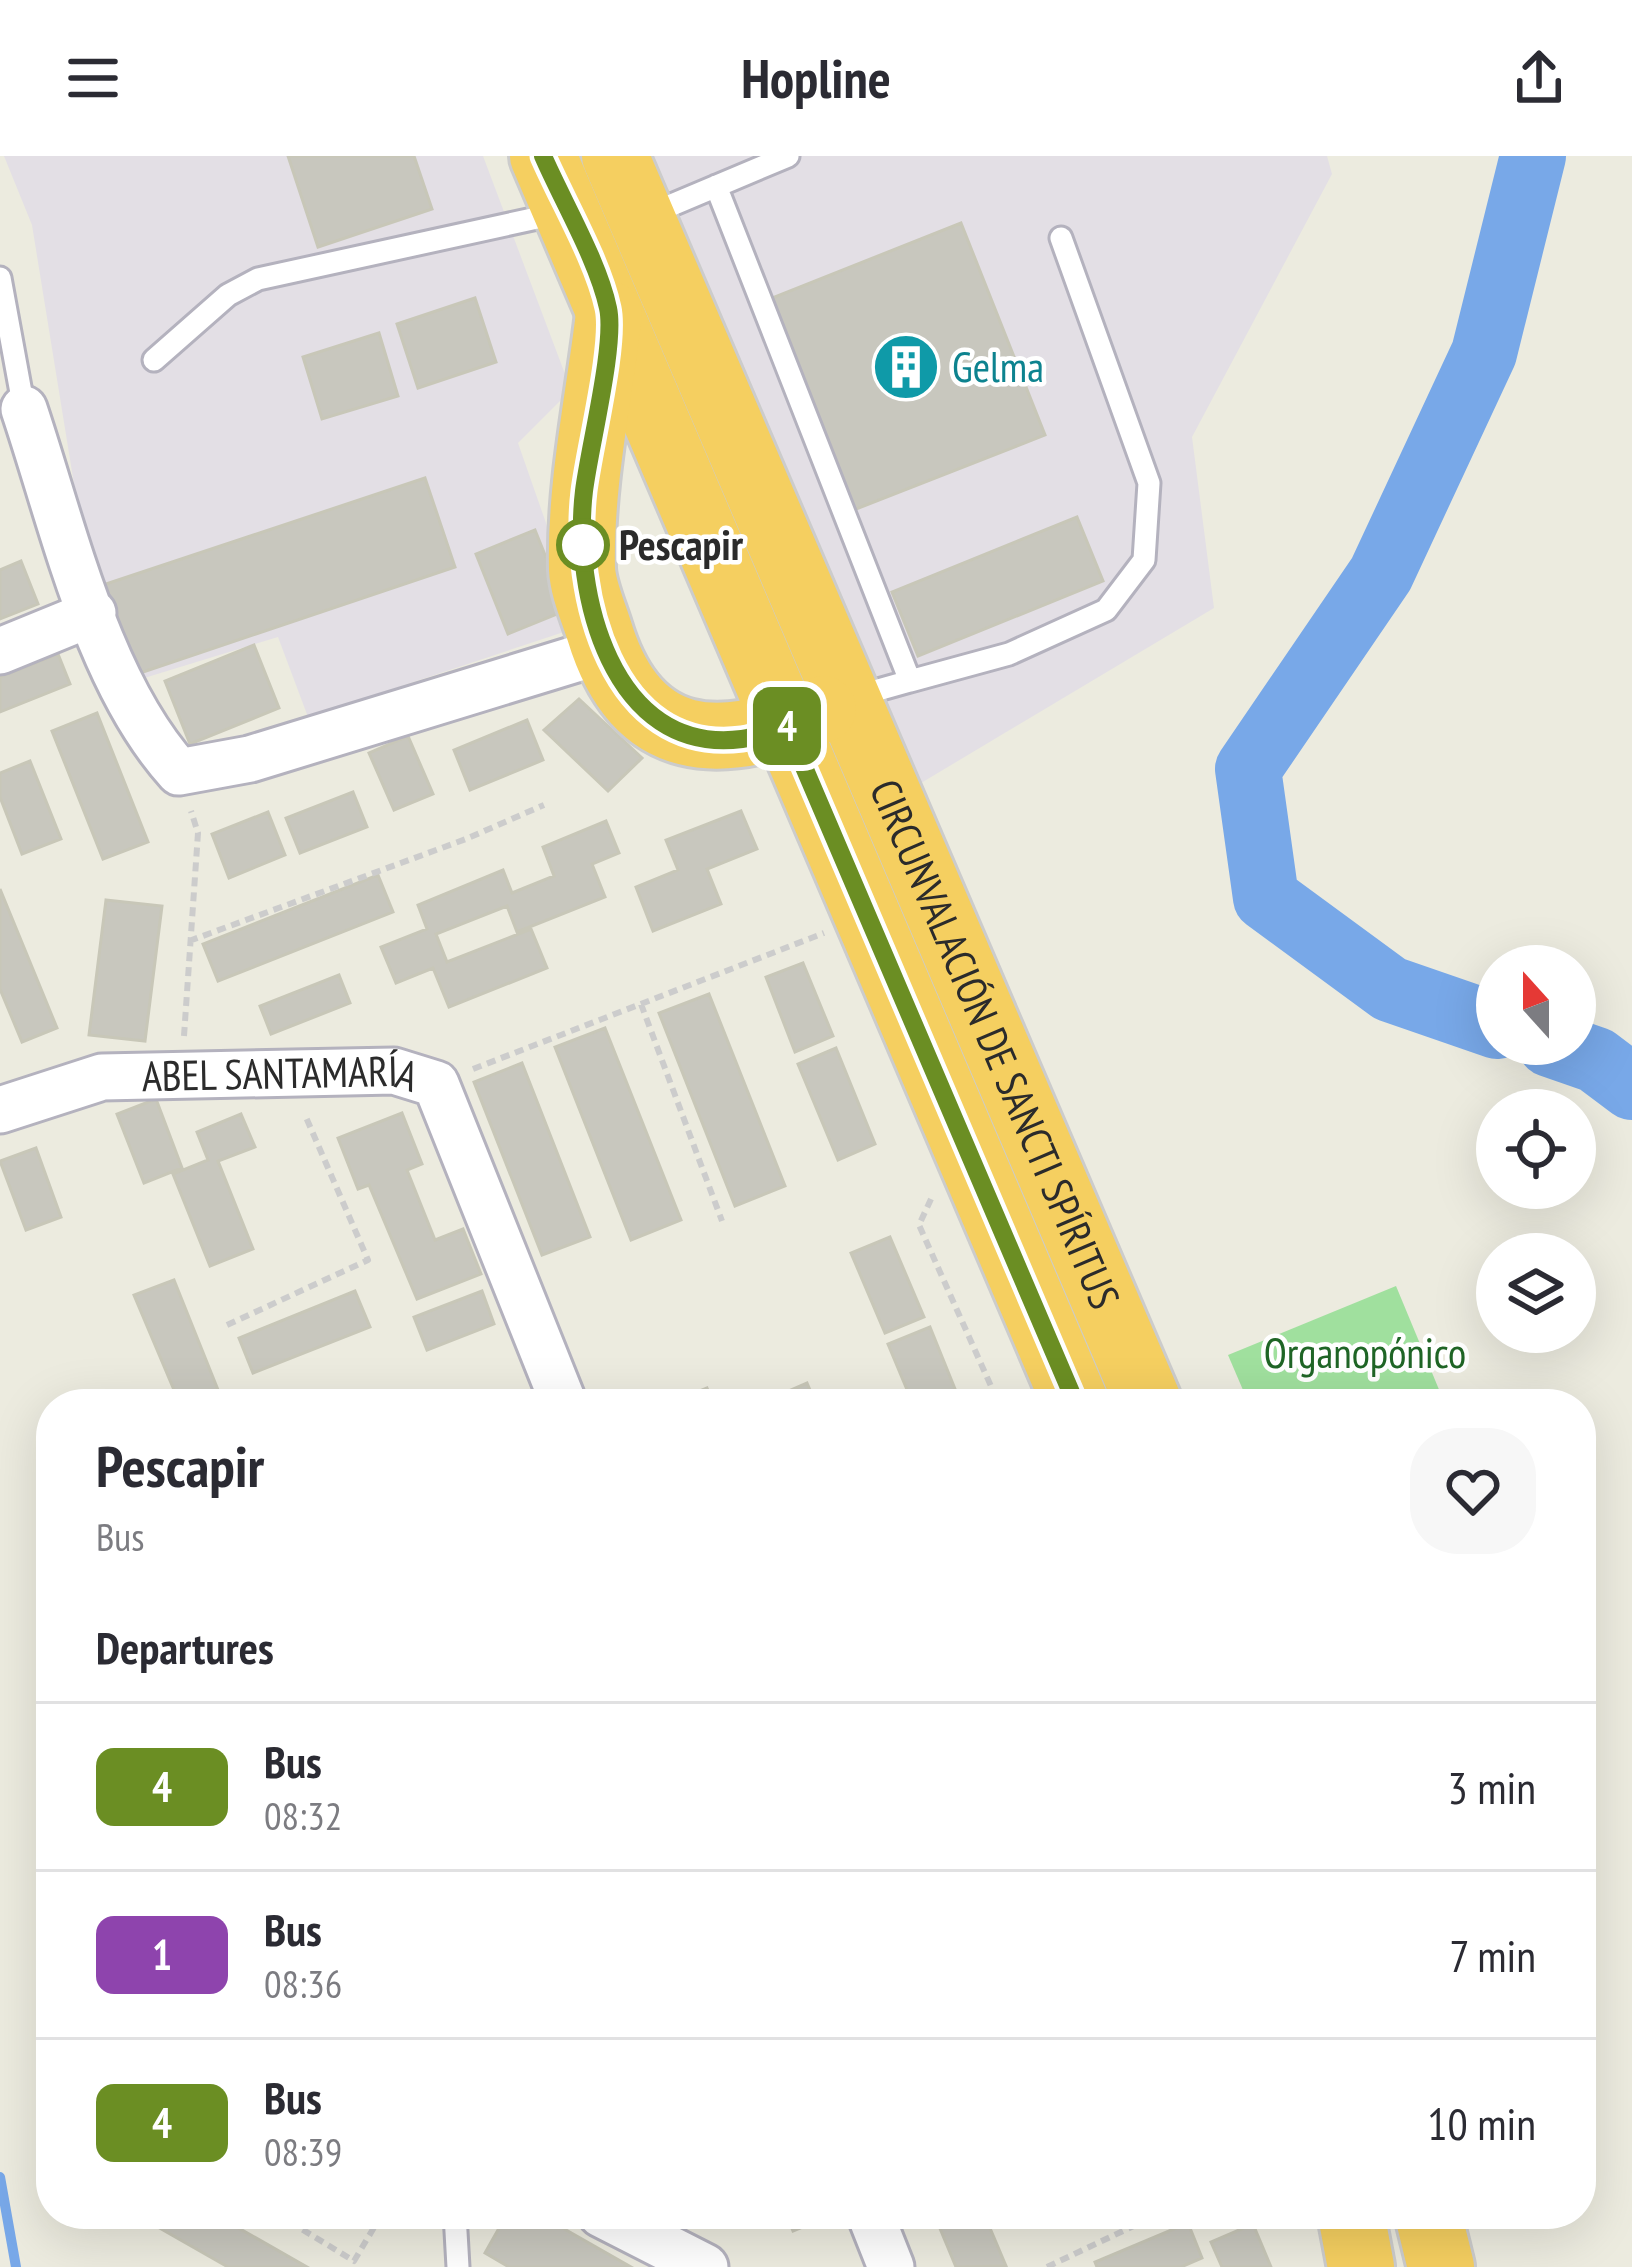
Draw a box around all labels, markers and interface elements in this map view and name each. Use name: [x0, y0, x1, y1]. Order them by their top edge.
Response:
text: Hopline: [741, 43, 891, 113]
icon: menu: [60, 45, 126, 111]
icon: share: [1506, 45, 1572, 111]
building icon: Gelma: [871, 332, 941, 402]
place label: Gelma: [952, 339, 1044, 394]
place label: Pescapir: [619, 517, 744, 572]
marker: Pescapir: [558, 520, 608, 570]
line badge: 4: [748, 687, 826, 765]
text: 4: [777, 698, 797, 753]
street label: CIRCUNVALACIÓN DE SANCTI SPÍRITUS: [858, 771, 1133, 1317]
north arrow: [1476, 945, 1596, 1065]
map controls: [1476, 945, 1596, 1353]
street label: ABEL SANTAMARÍA: [141, 1043, 425, 1104]
button: locate: [1476, 1089, 1596, 1209]
button: layers: [1476, 1233, 1596, 1353]
park label: Organopónico: [1264, 1325, 1466, 1380]
button: heart: [1410, 1428, 1536, 1554]
text: Pescapir: [96, 1429, 264, 1503]
text: Bus: [96, 1511, 144, 1562]
text: Departures: [96, 1618, 274, 1676]
text: Bus: [264, 1732, 322, 1790]
text: 3 min: [1447, 1758, 1536, 1816]
text: 4: [152, 1759, 172, 1814]
text: 08:32: [264, 1790, 342, 1841]
text: Bus: [264, 1900, 322, 1958]
text: 7 min: [1449, 1926, 1536, 1984]
text: 1: [152, 1927, 172, 1982]
text: 08:36: [264, 1958, 342, 2009]
text: Bus: [264, 2068, 322, 2126]
text: 10 min: [1427, 2094, 1536, 2152]
text: 4: [152, 2095, 172, 2150]
text: 08:39: [264, 2126, 342, 2177]

